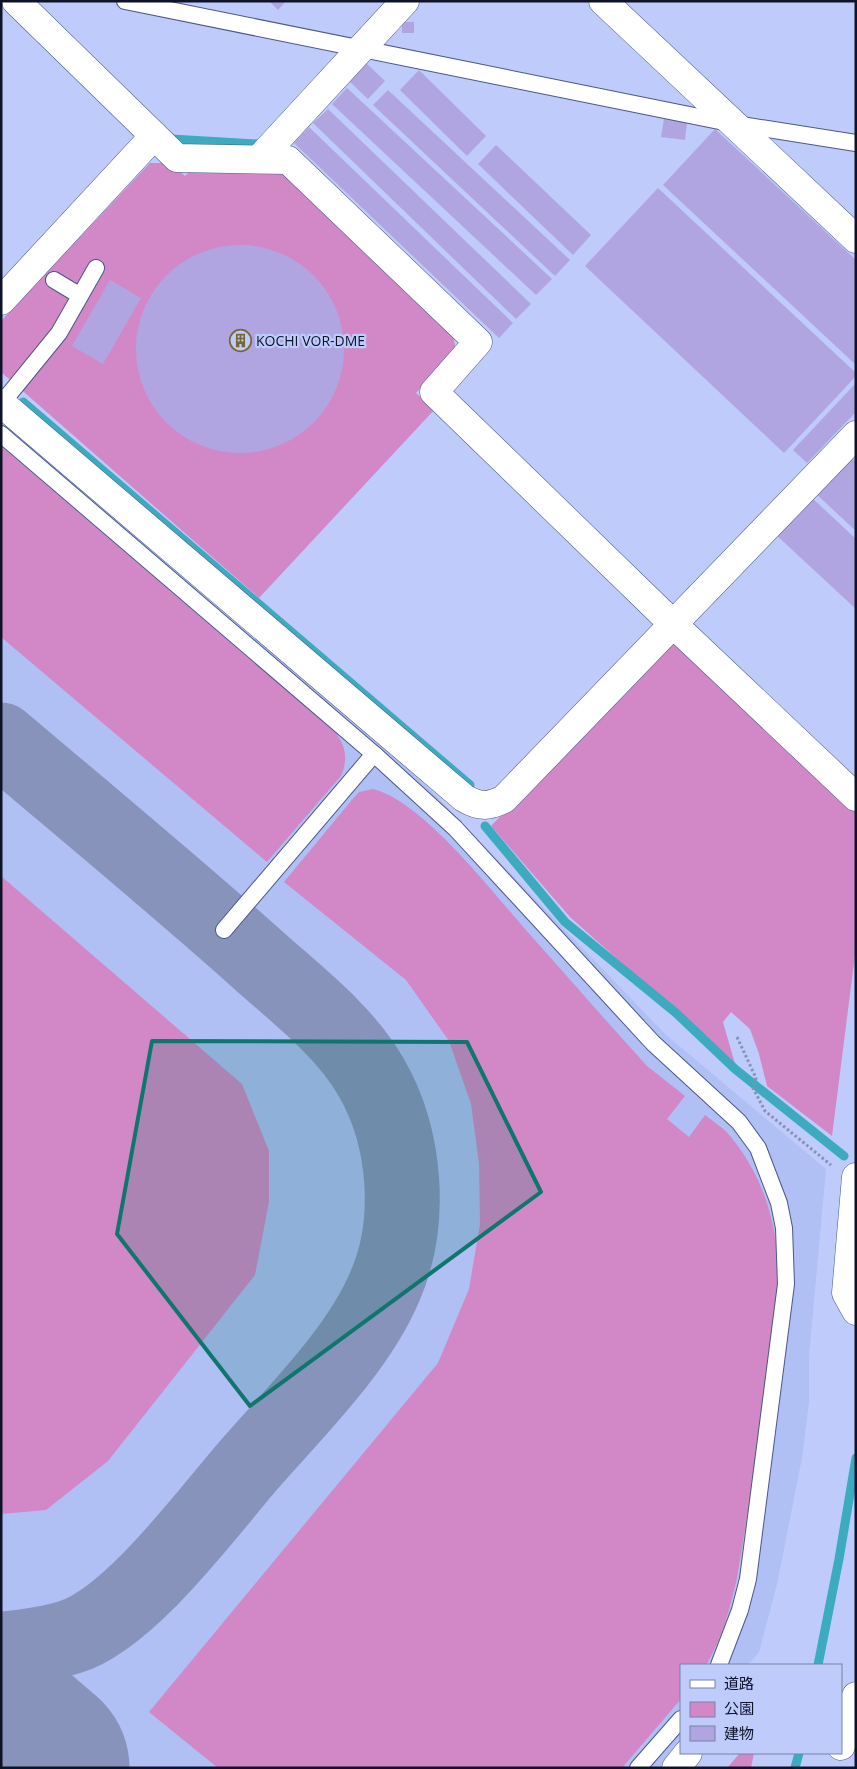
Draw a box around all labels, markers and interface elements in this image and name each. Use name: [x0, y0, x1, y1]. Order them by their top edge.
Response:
building icon: KOCHI VOR-DME: [228, 329, 252, 353]
place label: KOCHI VOR-DME: [256, 331, 365, 350]
legend: [680, 1664, 842, 1754]
text: 道路: [724, 1673, 754, 1693]
text: 公園: [724, 1698, 754, 1718]
text: 建物: [724, 1723, 754, 1743]

